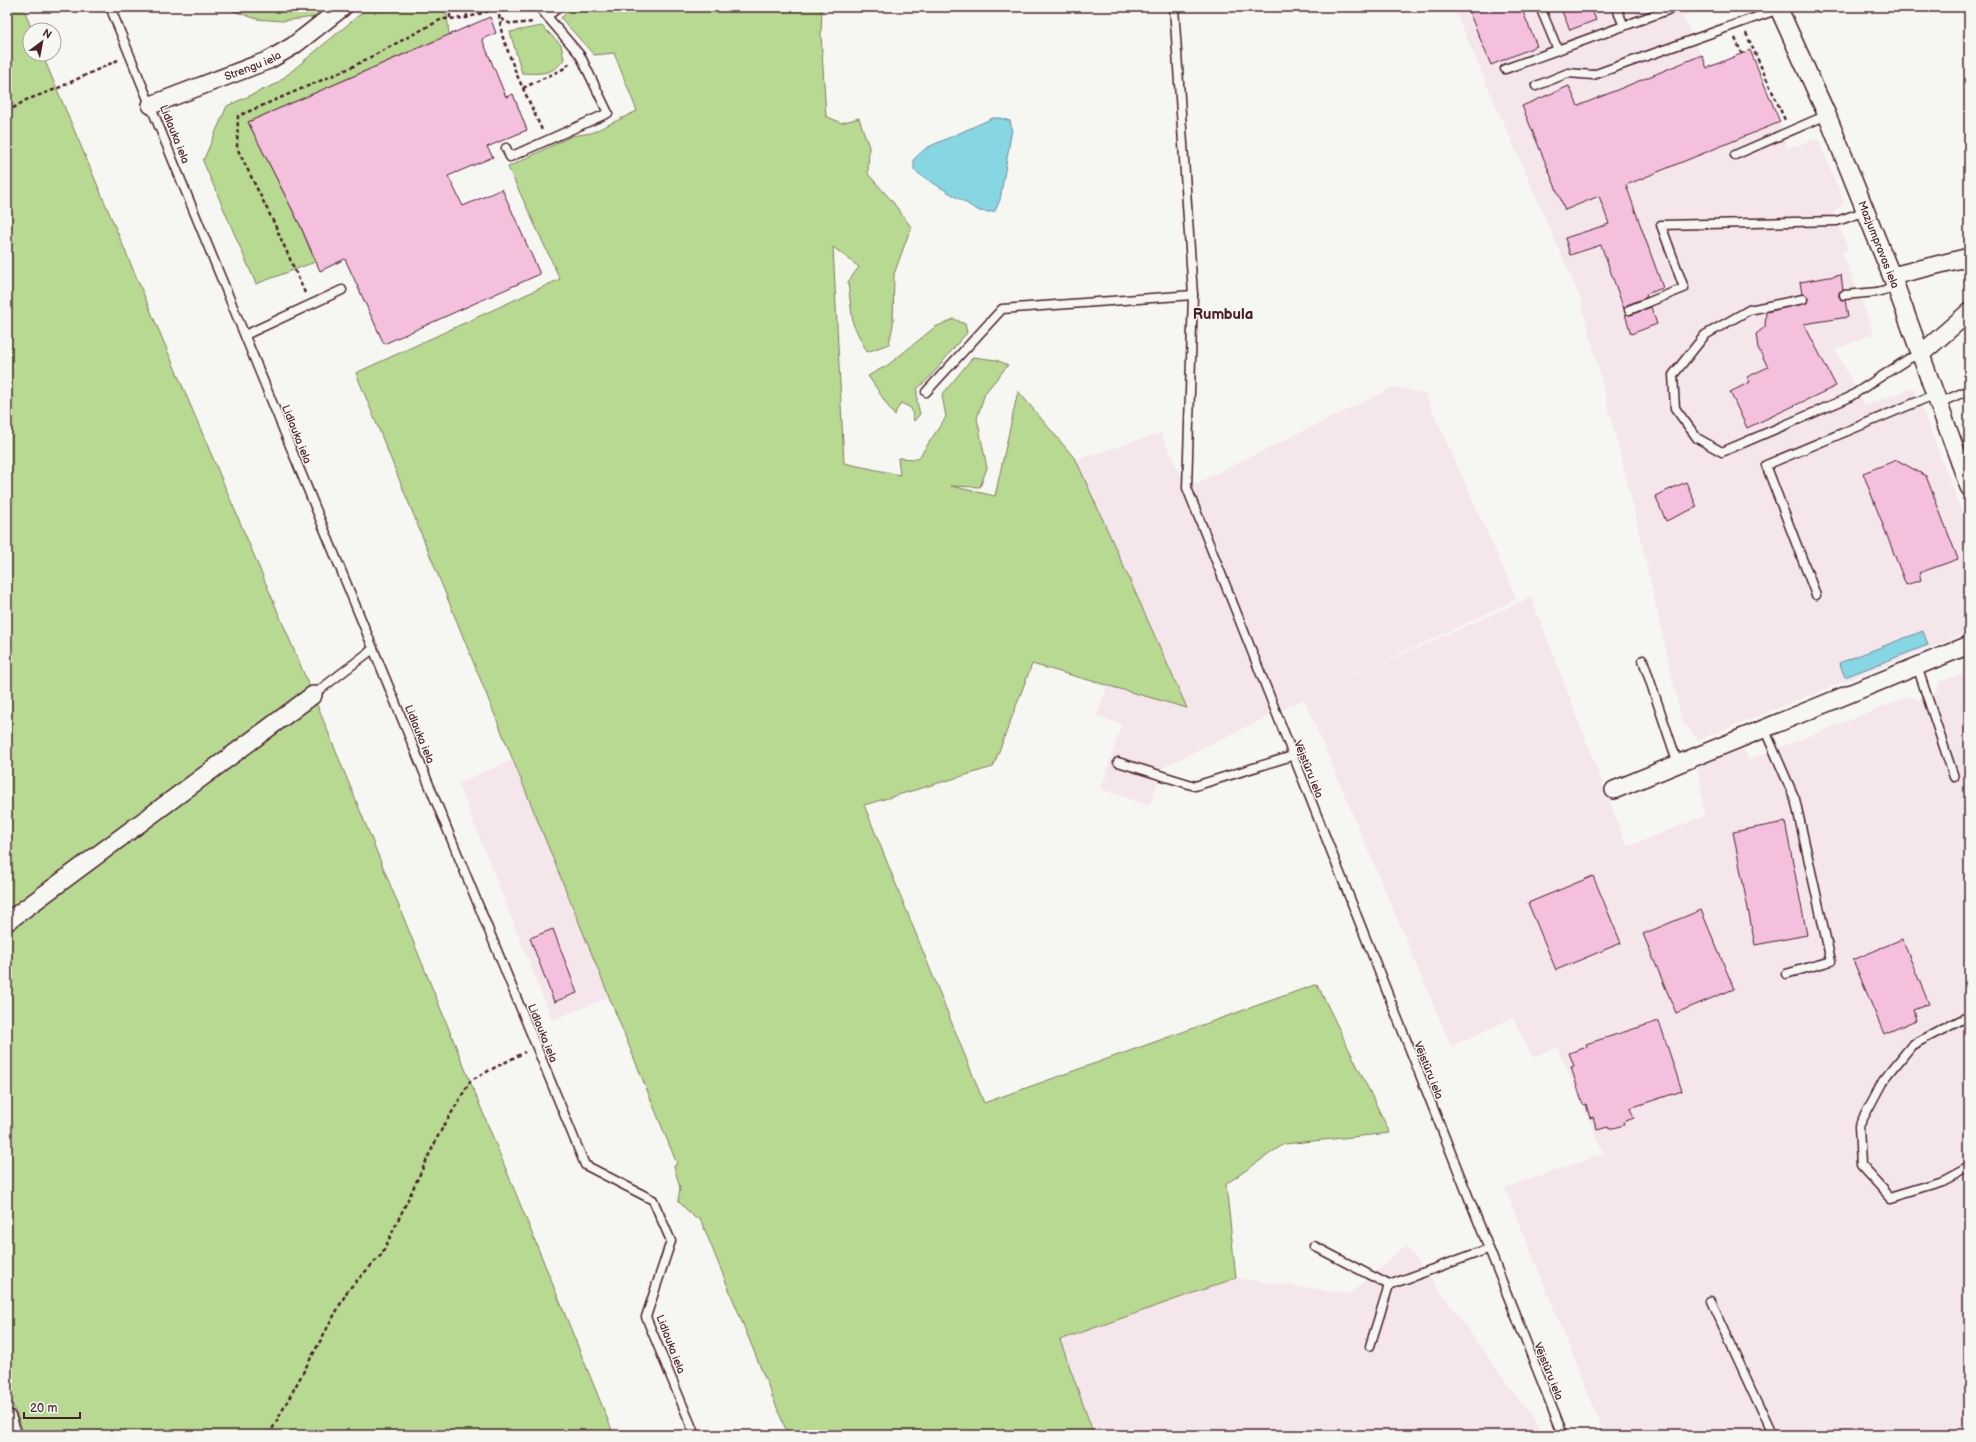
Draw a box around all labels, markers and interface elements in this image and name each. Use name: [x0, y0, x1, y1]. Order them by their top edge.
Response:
north arrow: [22, 22, 62, 62]
text: N: [40, 26, 54, 42]
street label: Strengu iela: [223, 48, 283, 83]
street label: Lidlauka iela: [157, 103, 192, 165]
street label: Mazjumpravas iela: [1855, 199, 1902, 290]
district label: Rumbula: [1193, 305, 1253, 324]
street label: Lidlauka iela: [279, 403, 314, 465]
street label: Lidlauka iela: [402, 703, 437, 765]
street label: Vējstūru iela: [1291, 739, 1326, 800]
street label: Lidlauka iela: [525, 1002, 560, 1064]
street label: Vējstūru iela: [1411, 1040, 1446, 1101]
street label: Lidlauka iela: [653, 1313, 688, 1375]
street label: Vējstūru iela: [1531, 1341, 1566, 1402]
scale bar: [24, 1394, 80, 1420]
text: 20 m: [30, 1401, 57, 1416]

